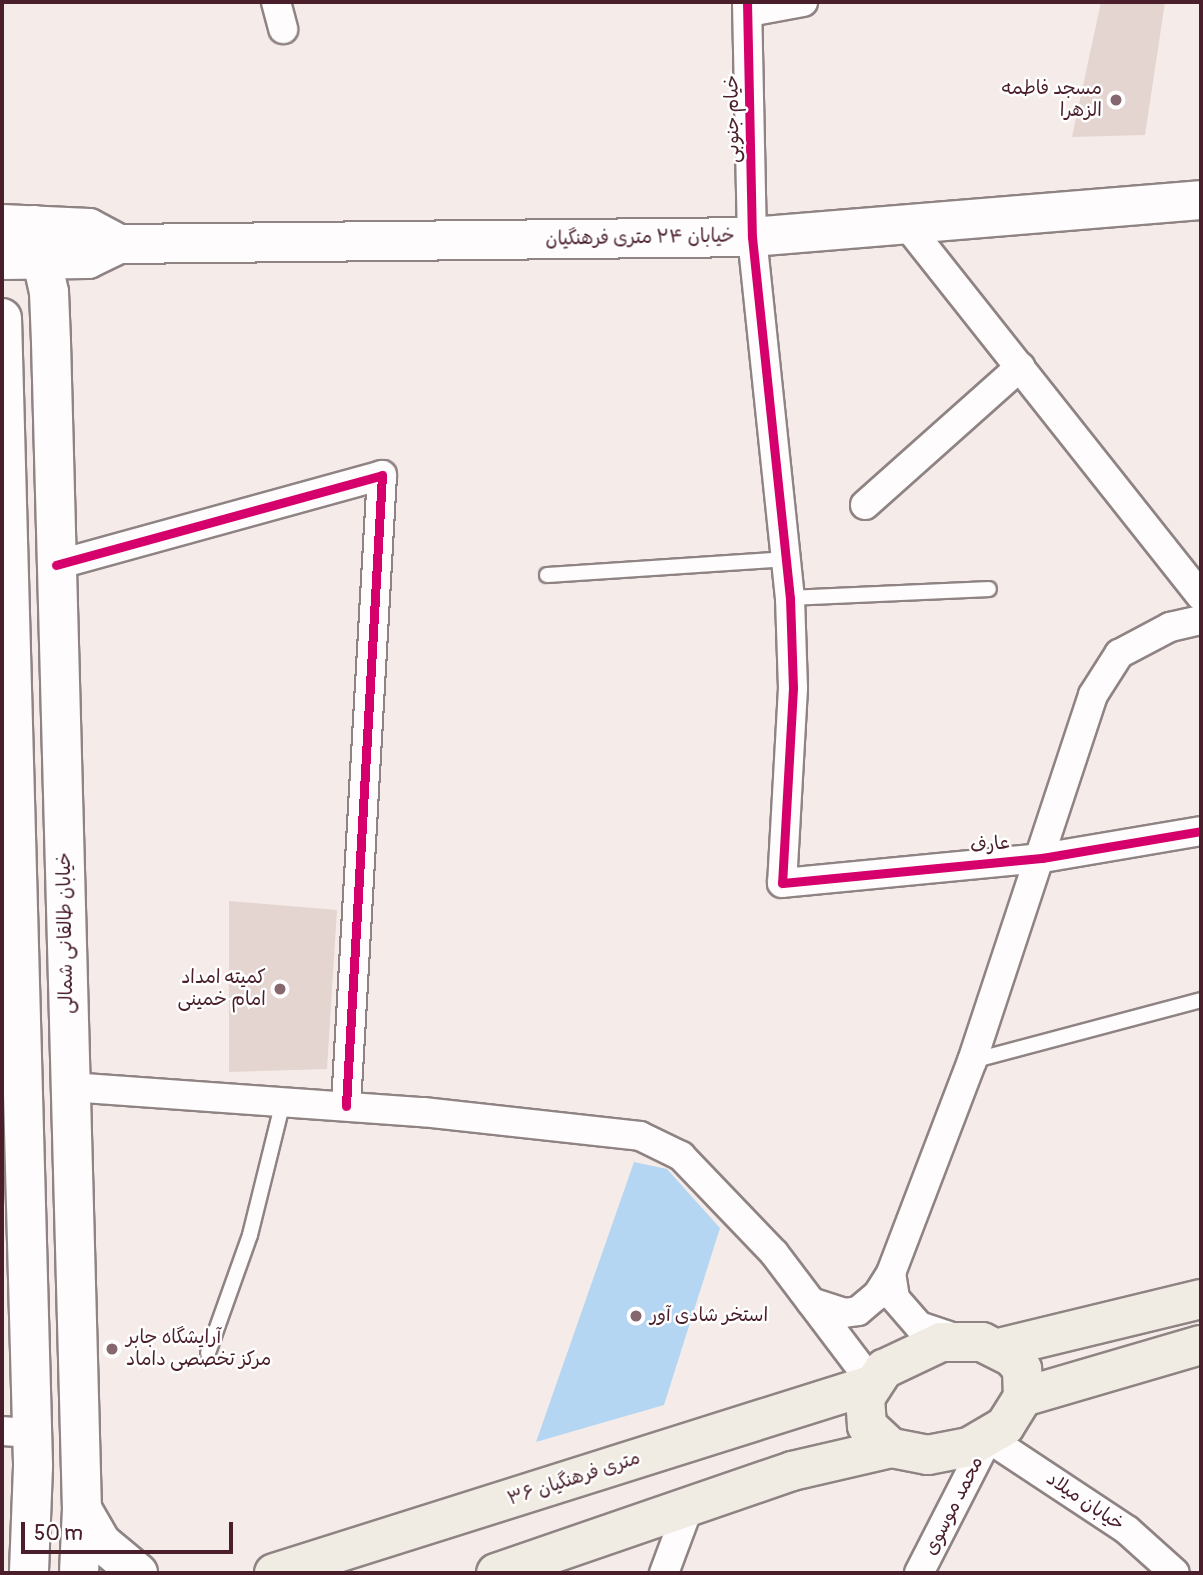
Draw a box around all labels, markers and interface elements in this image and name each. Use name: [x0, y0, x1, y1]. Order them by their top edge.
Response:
street label: خیام جنوبی: [721, 75, 745, 163]
place label: مسجد فاطمه الزهرا: [1002, 78, 1102, 122]
marker: مسجد فاطمه الزهرا: [1108, 92, 1124, 108]
street label: خیابان ۲۴ متری فرهنگیان: [545, 225, 735, 251]
street label: عارف: [969, 832, 1011, 858]
street label: خیابان طالقانی شمالی: [53, 852, 79, 1014]
place label: کمیته امداد امام خمینی: [178, 967, 266, 1011]
marker: کمیته امداد امام خمینی: [272, 981, 288, 997]
place label: استخر شادی آور: [650, 1305, 768, 1327]
marker: استخر شادی آور: [628, 1308, 644, 1324]
place label: آرایشگاه جابر مرکز تخصصی داماد: [126, 1327, 271, 1371]
marker: آرایشگاه جابر مرکز تخصصی داماد: [104, 1341, 120, 1357]
street label: ۳۶ متری فرهنگیان: [505, 1447, 643, 1511]
street label: محمد موسوی: [919, 1453, 989, 1559]
street label: خیابان میلاد: [1042, 1468, 1128, 1536]
scale bar: [24, 1508, 236, 1552]
text: 50 m: [34, 1520, 83, 1547]

